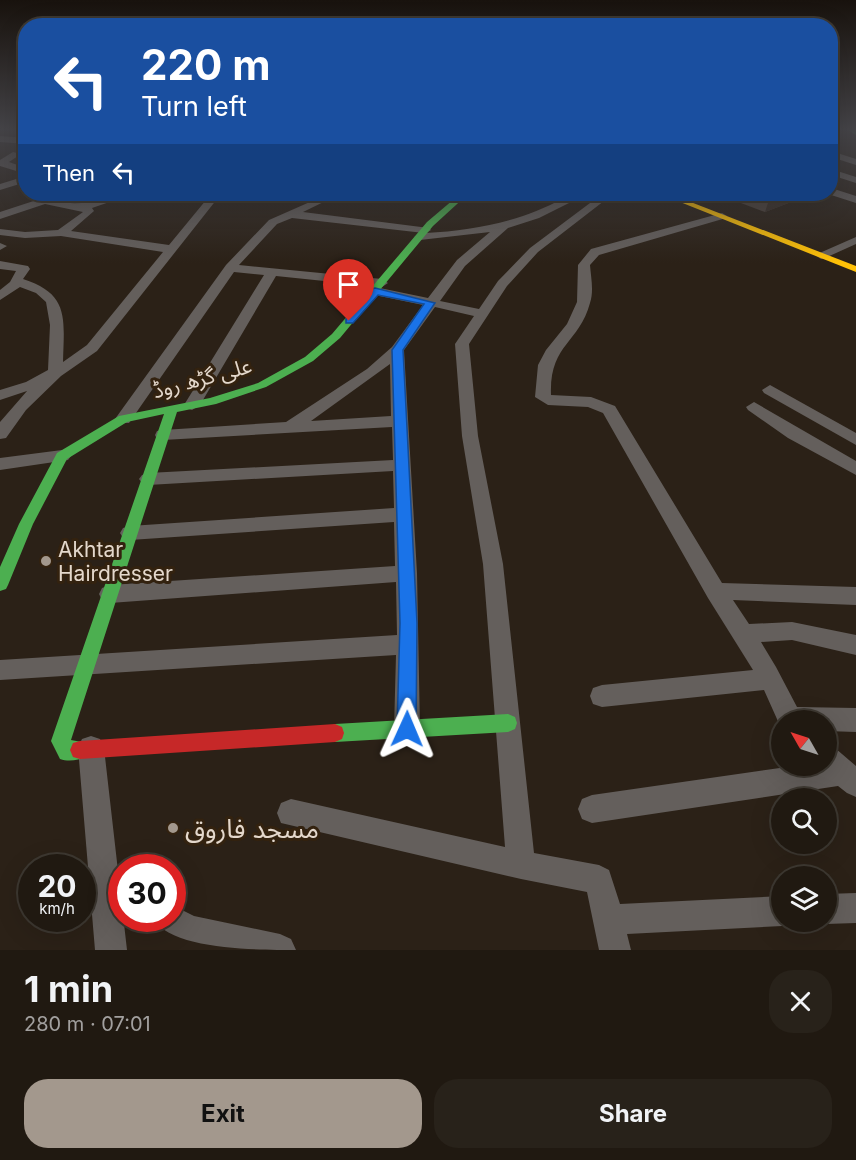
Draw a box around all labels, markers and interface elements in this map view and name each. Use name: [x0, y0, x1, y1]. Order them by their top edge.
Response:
text: 220 m: [141, 39, 271, 90]
icon: left: [42, 42, 120, 120]
text: Turn left: [141, 90, 247, 123]
icon: left: [107, 156, 140, 189]
text: Then: [42, 160, 95, 186]
pin: [323, 259, 374, 321]
icon: arrive: [332, 268, 365, 301]
street label: علی گڑھ روڈ: [150, 353, 254, 403]
place label: Akhtar Hairdresser: [58, 537, 173, 586]
marker: Akhtar Hairdresser: [39, 554, 53, 568]
position arrow: [375, 697, 439, 761]
north arrow: [771, 710, 837, 776]
map controls: [771, 710, 837, 932]
button: search: [771, 788, 837, 854]
place label: مسجد فاروق: [185, 813, 319, 844]
marker: مسجد فاروق: [166, 821, 180, 835]
speed limit sign: 30: [108, 854, 186, 932]
button: layers: [771, 866, 837, 932]
text: 20: [37, 868, 77, 904]
text: km/h: [39, 899, 75, 918]
text: 1 min: [24, 967, 113, 1011]
button: close: [769, 970, 832, 1033]
text: 280 m · 07:01: [24, 1012, 151, 1036]
button: Exit: [24, 1079, 422, 1148]
button: Share: [434, 1079, 832, 1148]

